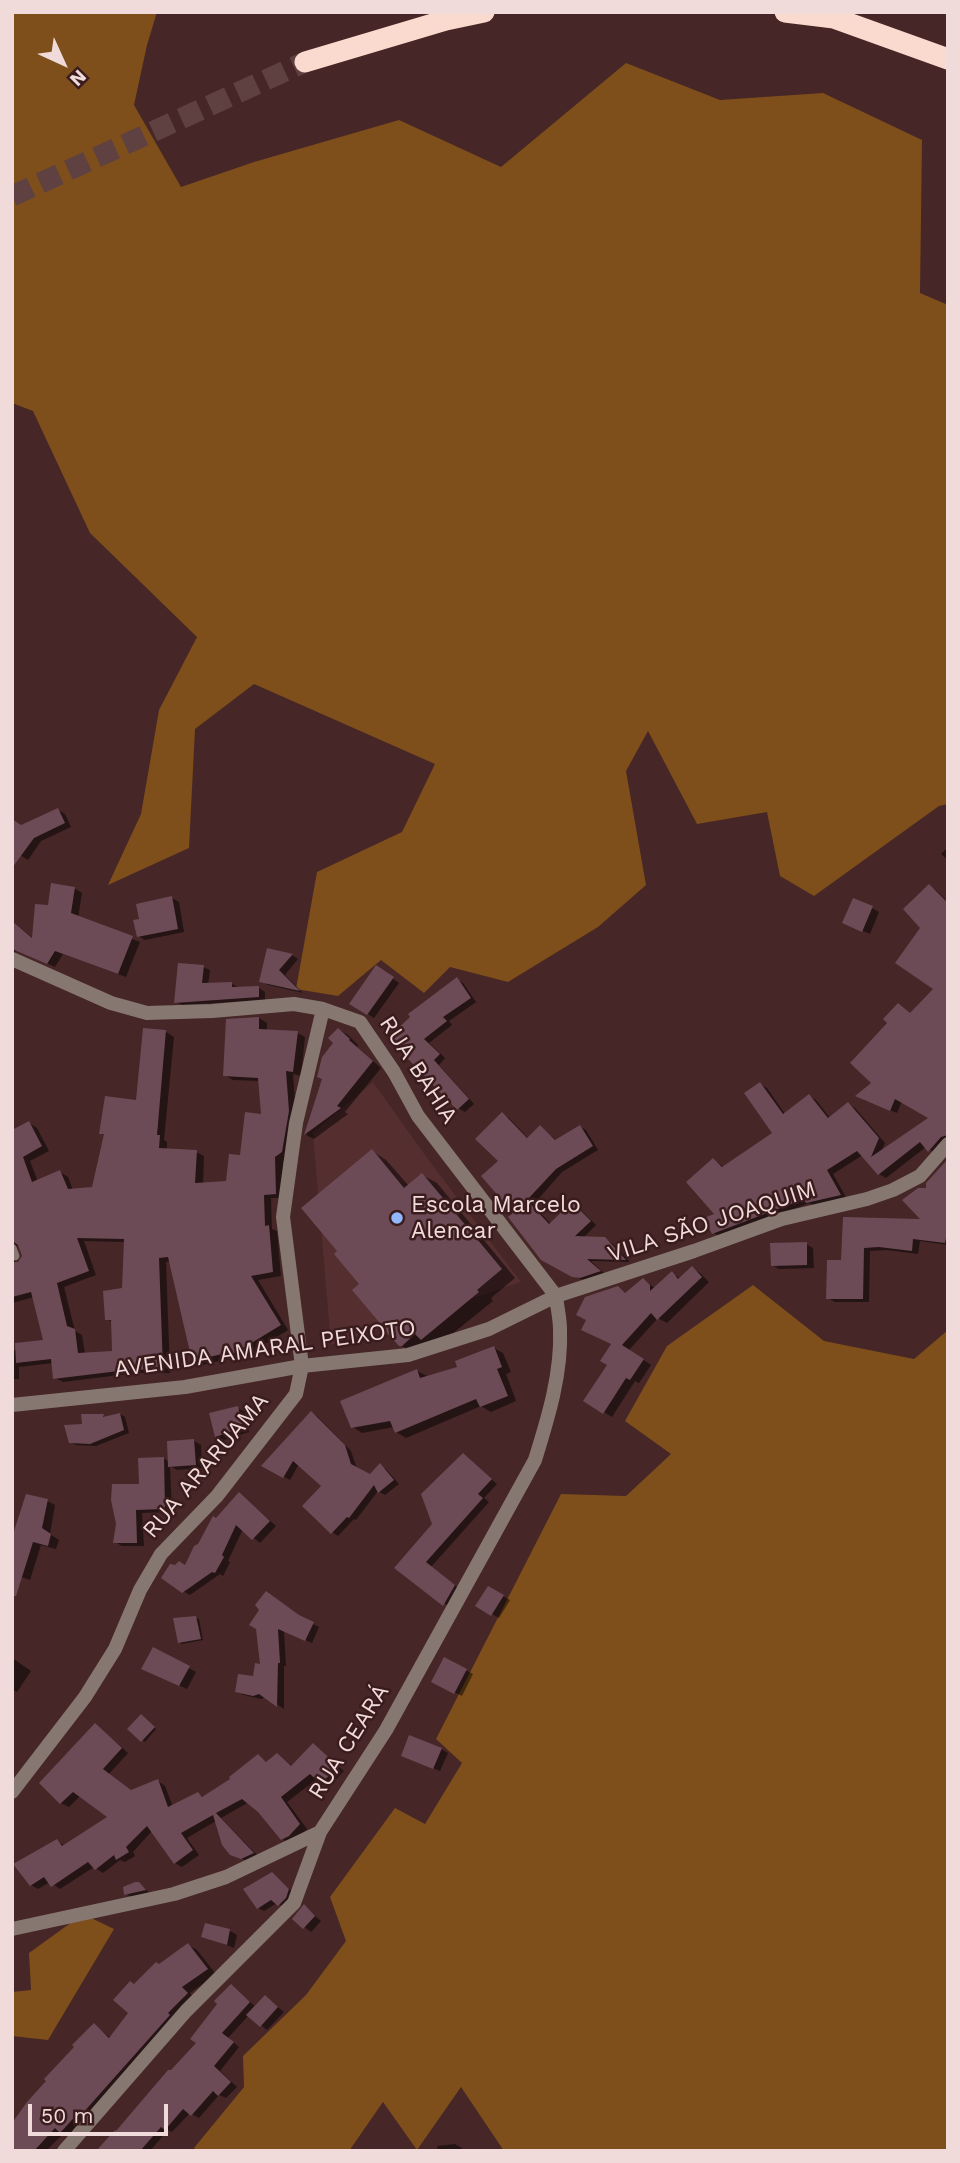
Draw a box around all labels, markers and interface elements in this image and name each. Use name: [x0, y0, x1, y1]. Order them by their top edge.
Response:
north arrow: [28, 28, 98, 98]
text: N: [65, 65, 91, 91]
street label: RUA BAHIA: [373, 1011, 463, 1129]
street label: VILA SÃO JOAQUIM: [605, 1175, 819, 1269]
place label: Escola Marcelo Alencar: [411, 1191, 581, 1245]
marker: Escola Marcelo Alencar: [389, 1210, 405, 1226]
street label: AVENIDA AMARAL PEIXOTO: [112, 1314, 418, 1384]
street label: RUA ARARUAMA: [137, 1388, 275, 1544]
street label: RUA CEARÁ: [303, 1679, 395, 1805]
scale bar: [32, 2090, 172, 2134]
text: 50 m: [41, 2103, 93, 2128]

